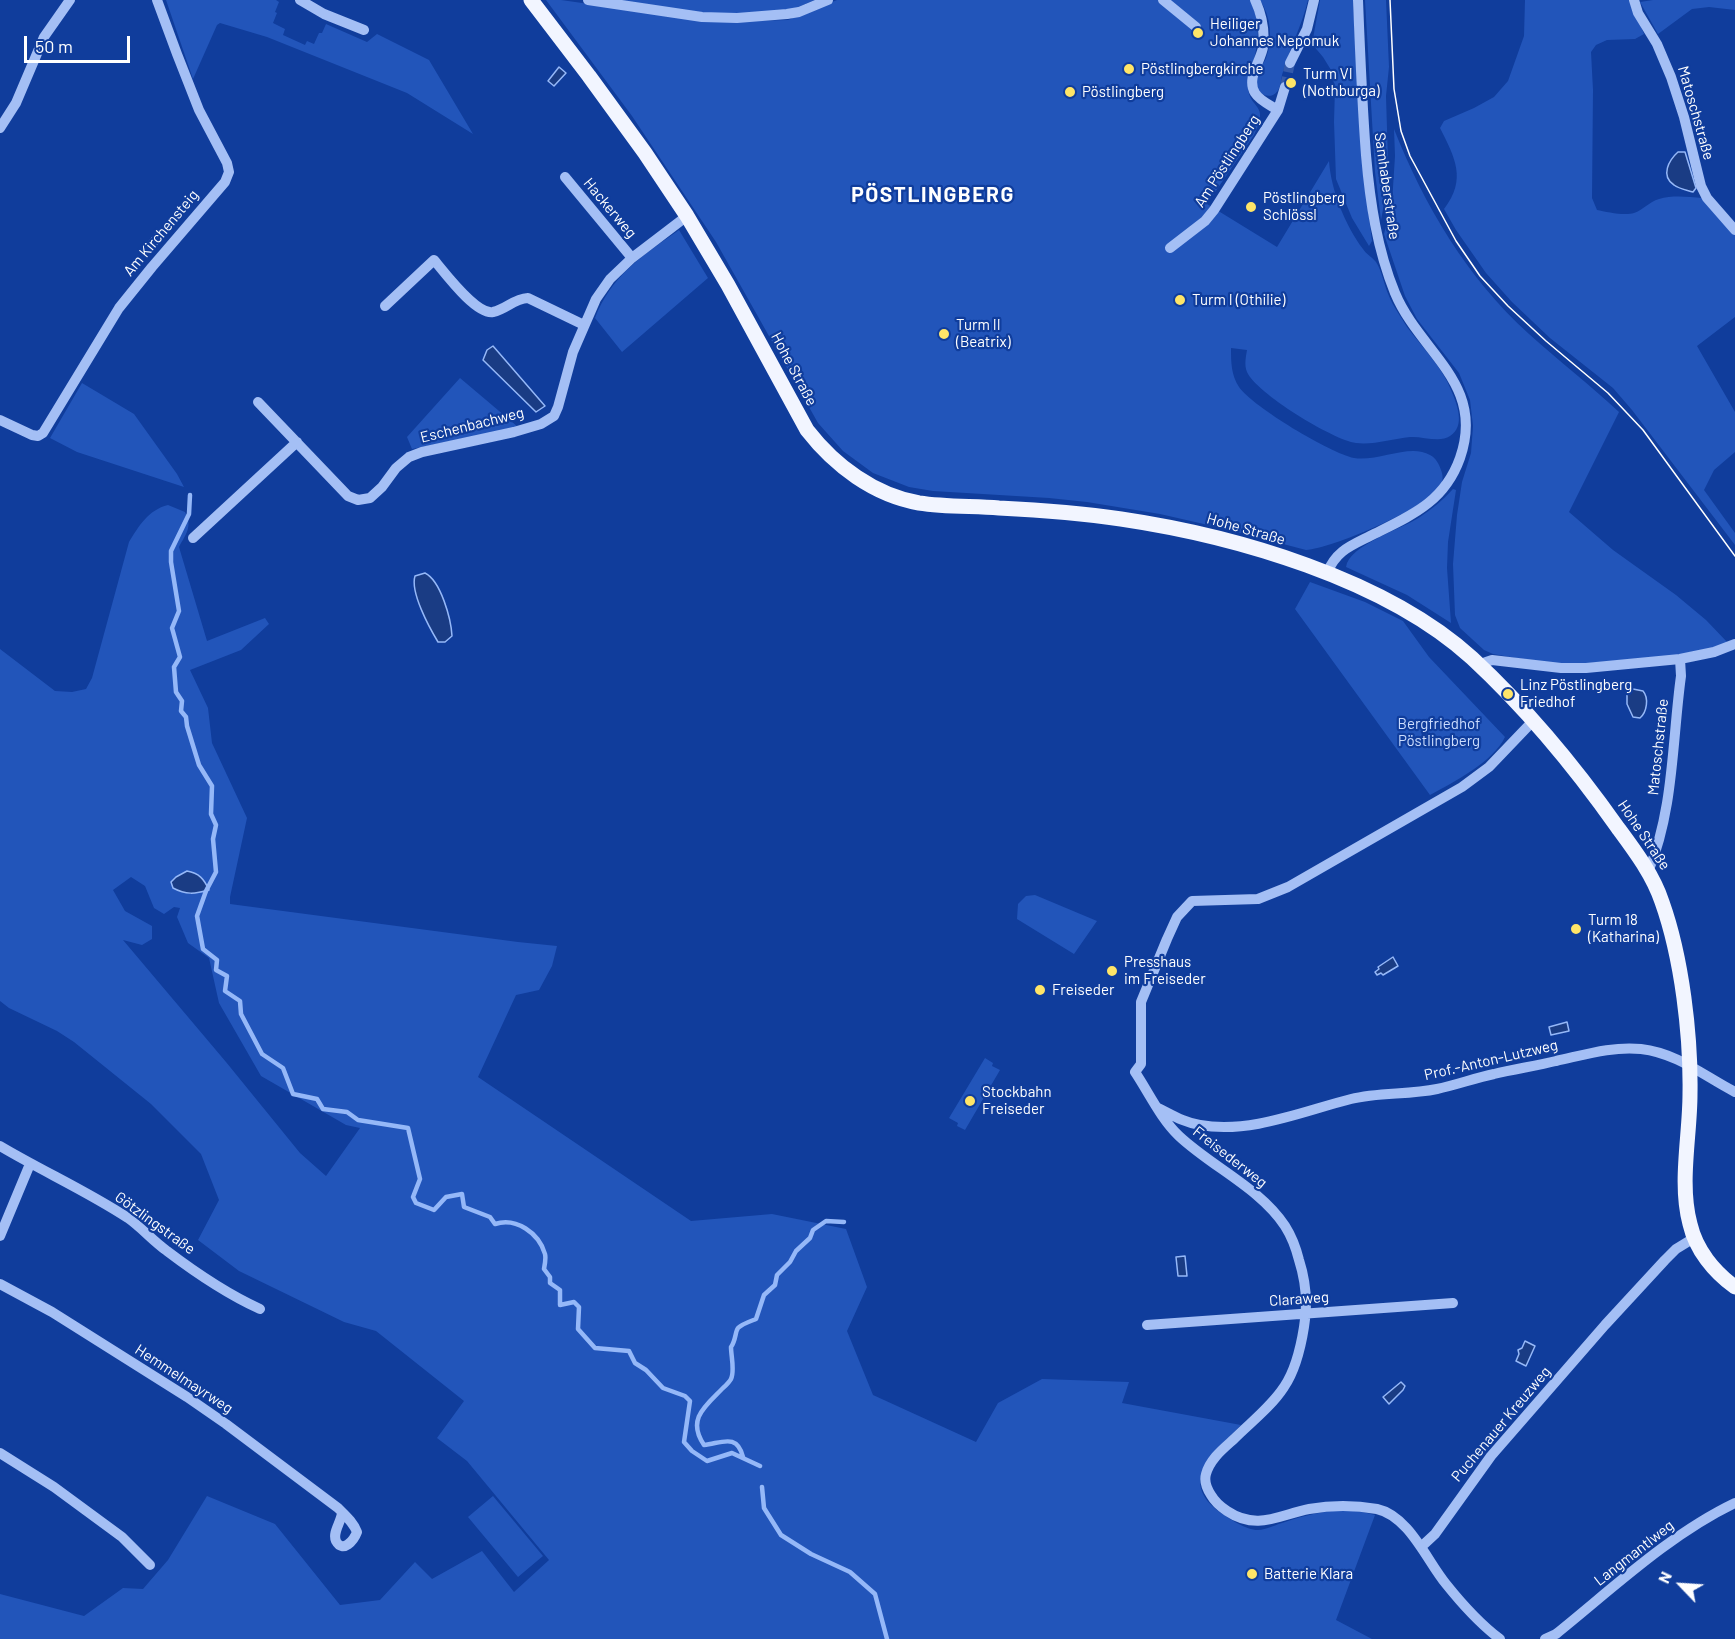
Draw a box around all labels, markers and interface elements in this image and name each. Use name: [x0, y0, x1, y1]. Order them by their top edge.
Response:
place label: Heiliger Johannes Nepomuk: [1210, 15, 1339, 50]
scale bar: [27, 24, 134, 62]
marker: Heiliger Johannes Nepomuk: [1191, 26, 1205, 40]
text: 50 m: [35, 35, 73, 57]
place label: Pöstlingbergkirche: [1141, 60, 1264, 78]
marker: Pöstlingbergkirche: [1122, 62, 1136, 76]
street label: Matoschstraße: [1674, 64, 1718, 162]
place label: Turm VI (Nothburga): [1303, 65, 1380, 100]
marker: Turm VI (Nothburga): [1284, 76, 1298, 90]
place label: Pöstlingberg: [1082, 83, 1164, 101]
marker: Pöstlingberg: [1063, 85, 1077, 99]
street label: Am Pöstlingberg: [1190, 111, 1264, 211]
street label: Samhaberstraße: [1371, 131, 1403, 241]
street label: Hackerweg: [580, 174, 640, 242]
district label: PÖSTLINGBERG: [851, 182, 1015, 208]
street label: Am Kirchensteig: [120, 186, 202, 280]
place label: Pöstlingberg Schlössl: [1263, 189, 1345, 224]
marker: Pöstlingberg Schlössl: [1244, 200, 1258, 214]
place label: Turm I (Othilie): [1192, 291, 1285, 309]
marker: Turm I (Othilie): [1173, 293, 1187, 307]
place label: Turm II (Beatrix): [956, 316, 1011, 351]
marker: Turm II (Beatrix): [937, 327, 951, 341]
street label: Hohe Straße: [767, 329, 821, 409]
street label: Eschenbachweg: [418, 403, 526, 447]
street label: Hohe Straße: [1205, 509, 1287, 549]
place label: Linz Pöstlingberg Friedhof: [1520, 676, 1632, 711]
marker: Linz Pöstlingberg Friedhof: [1501, 687, 1515, 701]
street label: Matoschstraße: [1644, 698, 1672, 796]
park label: Bergfriedhof Pöstlingberg: [1398, 715, 1480, 750]
street label: Hohe Straße: [1614, 797, 1674, 873]
place label: Turm 18 (Katharina): [1588, 911, 1659, 946]
marker: Turm 18 (Katharina): [1569, 922, 1583, 936]
place label: Presshaus im Freiseder: [1124, 953, 1206, 988]
marker: Presshaus im Freiseder: [1105, 964, 1119, 978]
place label: Freiseder: [1052, 981, 1114, 999]
marker: Freiseder: [1033, 983, 1047, 997]
street label: Prof.-Anton-Lutzweg: [1422, 1036, 1560, 1084]
place label: Stockbahn Freiseder: [982, 1083, 1052, 1118]
marker: Stockbahn Freiseder: [963, 1094, 977, 1108]
street label: Freisederweg: [1189, 1122, 1271, 1192]
street label: Götzlingstraße: [111, 1188, 199, 1258]
street label: Claraweg: [1269, 1288, 1329, 1310]
street label: Hemmelmayrweg: [132, 1341, 236, 1417]
street label: Puchenauer Kreuzweg: [1448, 1363, 1554, 1485]
street label: Langmantlweg: [1591, 1516, 1677, 1590]
north arrow: [1651, 1555, 1711, 1615]
place label: Batterie Klara: [1264, 1565, 1353, 1583]
marker: Batterie Klara: [1245, 1567, 1259, 1581]
text: N: [1653, 1568, 1675, 1586]

